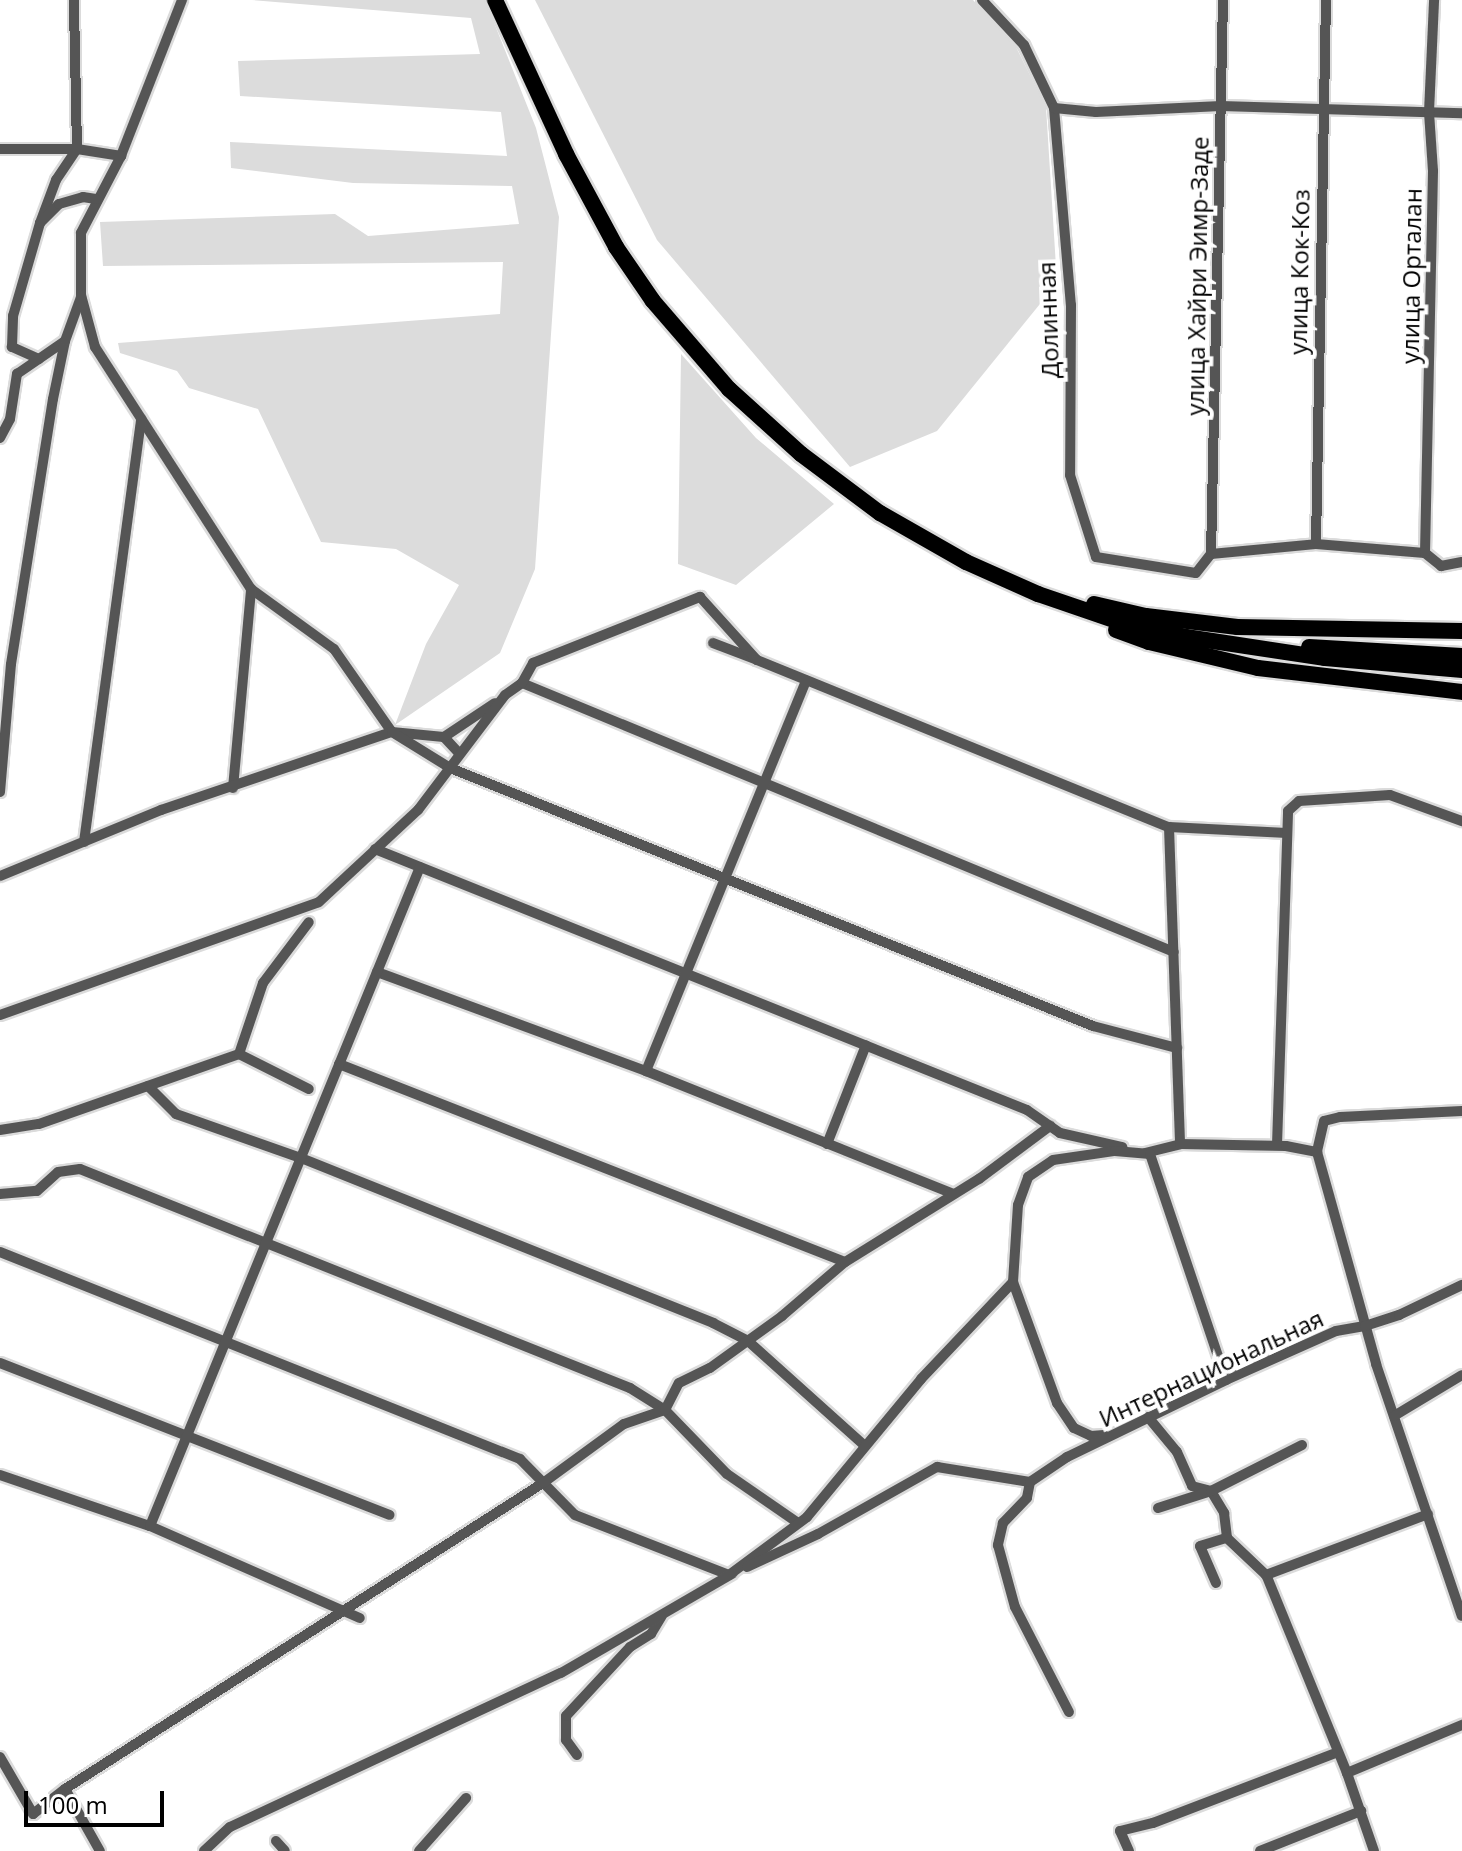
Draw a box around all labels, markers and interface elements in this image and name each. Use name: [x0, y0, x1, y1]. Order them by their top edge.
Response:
street label: улица Хайри Эимр-Заде: [1180, 136, 1214, 416]
street label: улица Орталан: [1395, 188, 1427, 364]
street label: улица Кок-Коз: [1283, 189, 1315, 355]
street label: Долинная: [1032, 261, 1064, 379]
street label: Интернациональная: [1094, 1303, 1328, 1433]
scale bar: [28, 1775, 168, 1825]
text: 100 m: [38, 1788, 108, 1821]

